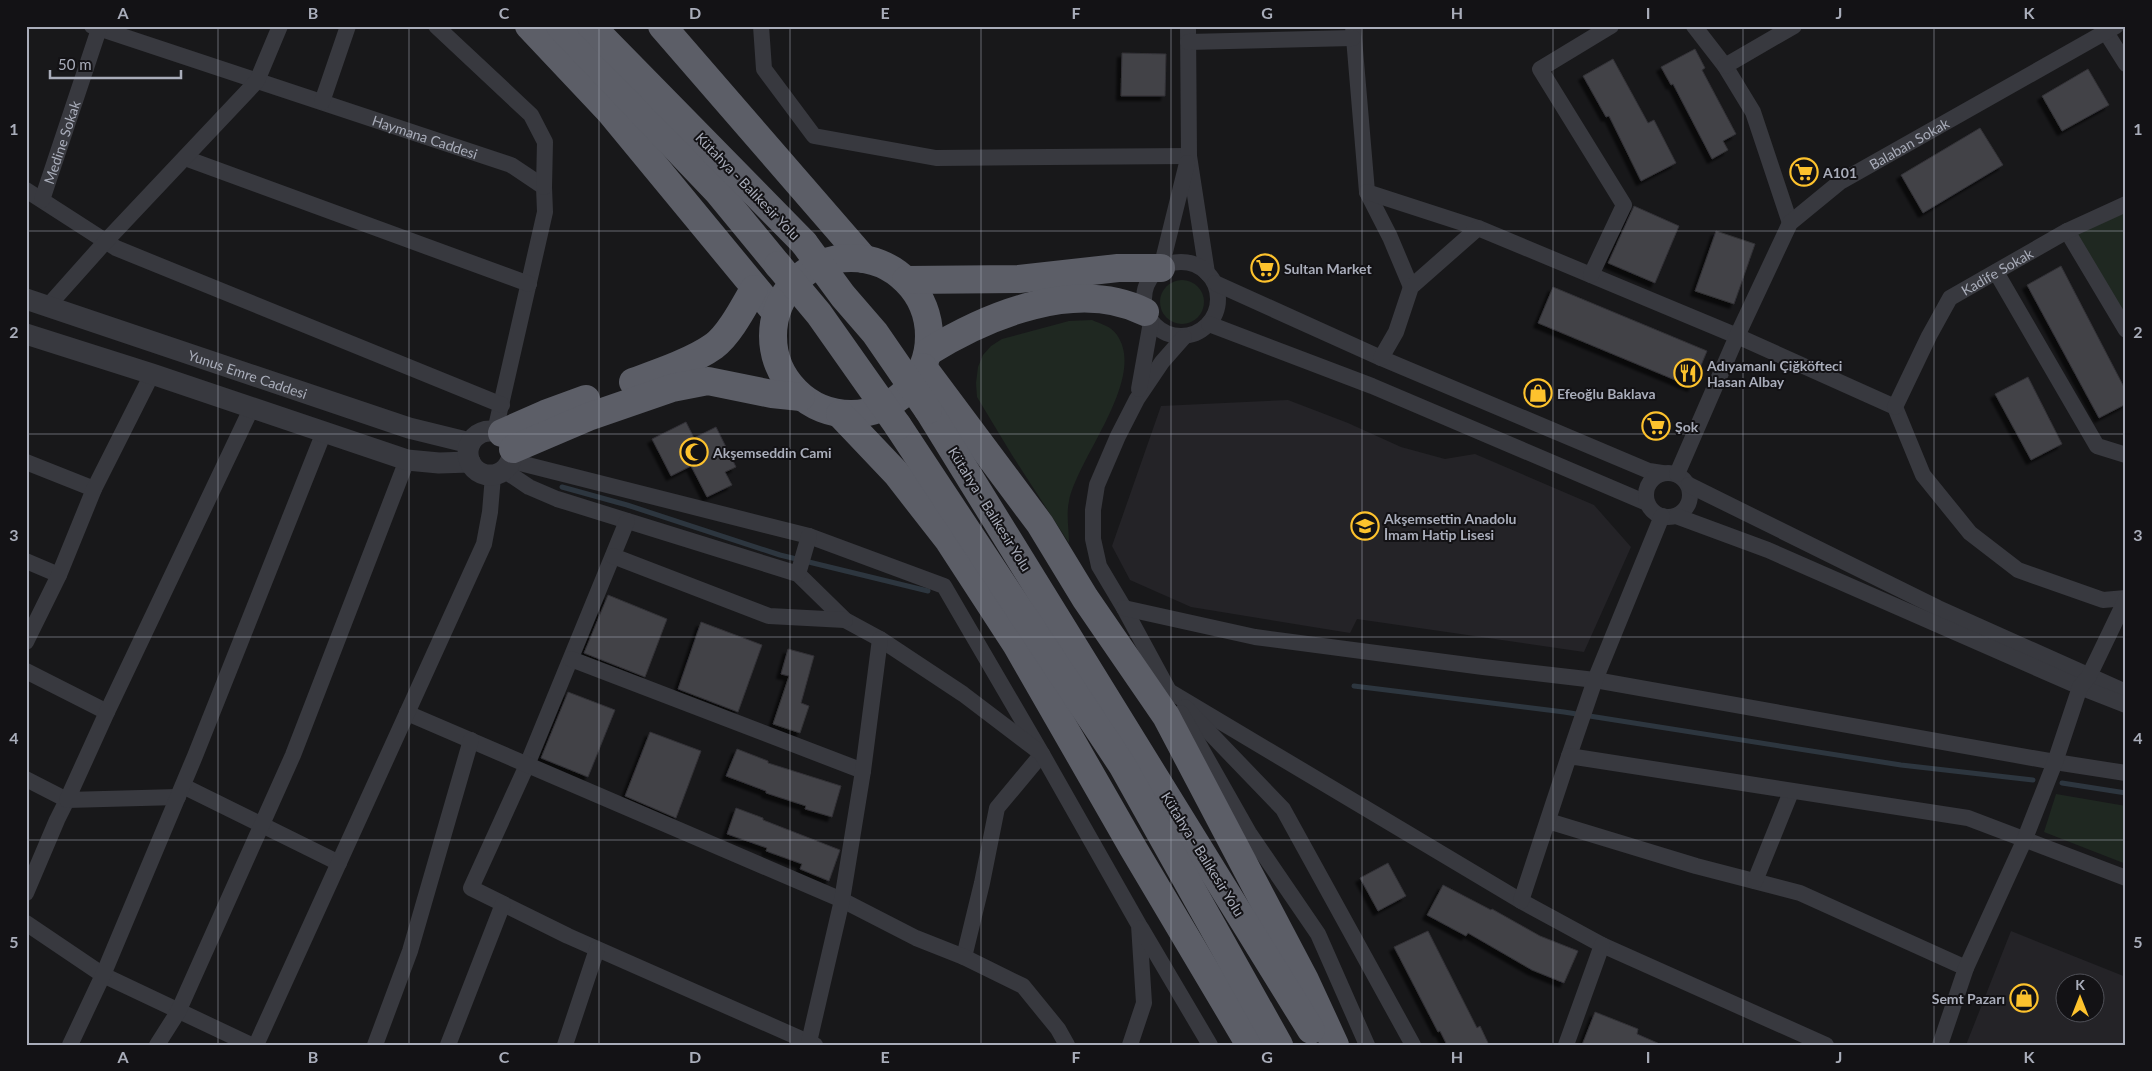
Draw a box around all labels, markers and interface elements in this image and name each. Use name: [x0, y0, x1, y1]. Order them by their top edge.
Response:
text: A: [116, 3, 129, 22]
text: B: [308, 3, 318, 22]
text: C: [499, 3, 510, 22]
text: D: [689, 3, 701, 22]
text: E: [880, 3, 890, 22]
text: F: [1071, 3, 1081, 22]
text: G: [1261, 3, 1273, 22]
text: H: [1451, 3, 1463, 22]
text: I: [1646, 3, 1650, 22]
text: J: [1836, 3, 1842, 22]
text: K: [2024, 3, 2036, 22]
scale bar: [50, 48, 181, 80]
text: 50 m: [58, 55, 92, 73]
street label: Medine Sokak: [39, 97, 83, 186]
street label: Haymana Caddesi: [370, 111, 480, 162]
street label: Balaban Sokak: [1866, 113, 1953, 172]
text: 1: [9, 119, 19, 138]
text: 1: [2133, 119, 2143, 138]
street label: Kütahya - Balıkesir Yolu: [692, 129, 804, 243]
supermarket icon: A101: [1789, 157, 1819, 187]
place label: A101: [1822, 164, 1857, 181]
street label: Kadife Sokak: [1958, 244, 2036, 298]
supermarket icon: Sultan Market: [1250, 253, 1280, 283]
place label: Sultan Market: [1284, 260, 1372, 277]
text: 2: [9, 322, 19, 341]
text: 2: [2133, 322, 2143, 341]
street label: Yunus Emre Caddesi: [186, 346, 310, 402]
place label: Adıyamanlı Çiğköfteci Hasan Albay: [1706, 357, 1842, 390]
restaurant icon: Adıyamanlı Çiğköfteci Hasan Albay: [1673, 358, 1703, 388]
shop icon: Efeoğlu Baklava: [1523, 378, 1553, 408]
place label: Efeoğlu Baklava: [1557, 385, 1656, 402]
supermarket icon: Şok: [1641, 411, 1671, 441]
place label: Şok: [1675, 418, 1699, 435]
mosque icon: Akşemseddin Cami: [679, 437, 709, 467]
place label: Akşemseddin Cami: [712, 444, 832, 461]
street label: Kütahya - Balıkesir Yolu: [945, 444, 1035, 574]
place label: Akşemsettin Anadolu İmam Hatip Lisesi: [1383, 510, 1517, 543]
school or university icon: Akşemsettin Anadolu İmam Hatip Lisesi: [1350, 511, 1380, 541]
text: 3: [9, 525, 19, 544]
text: 3: [2133, 525, 2143, 544]
text: 4: [9, 728, 19, 747]
text: 4: [2133, 728, 2143, 747]
street label: Kütahya - Balıkesir Yolu: [1158, 789, 1248, 919]
text: 5: [9, 932, 19, 951]
text: 5: [2133, 932, 2143, 951]
north arrow: [2054, 974, 2104, 1024]
text: K: [2075, 976, 2085, 993]
shop icon: Semt Pazarı: [2009, 983, 2039, 1013]
place label: Semt Pazarı: [1932, 990, 2005, 1007]
text: A: [116, 1047, 129, 1066]
text: B: [308, 1047, 318, 1066]
text: C: [499, 1047, 510, 1066]
text: D: [689, 1047, 701, 1066]
text: E: [880, 1047, 890, 1066]
text: F: [1071, 1047, 1081, 1066]
text: G: [1261, 1047, 1273, 1066]
text: H: [1451, 1047, 1463, 1066]
text: I: [1646, 1047, 1650, 1066]
text: J: [1836, 1047, 1842, 1066]
text: K: [2024, 1047, 2036, 1066]

